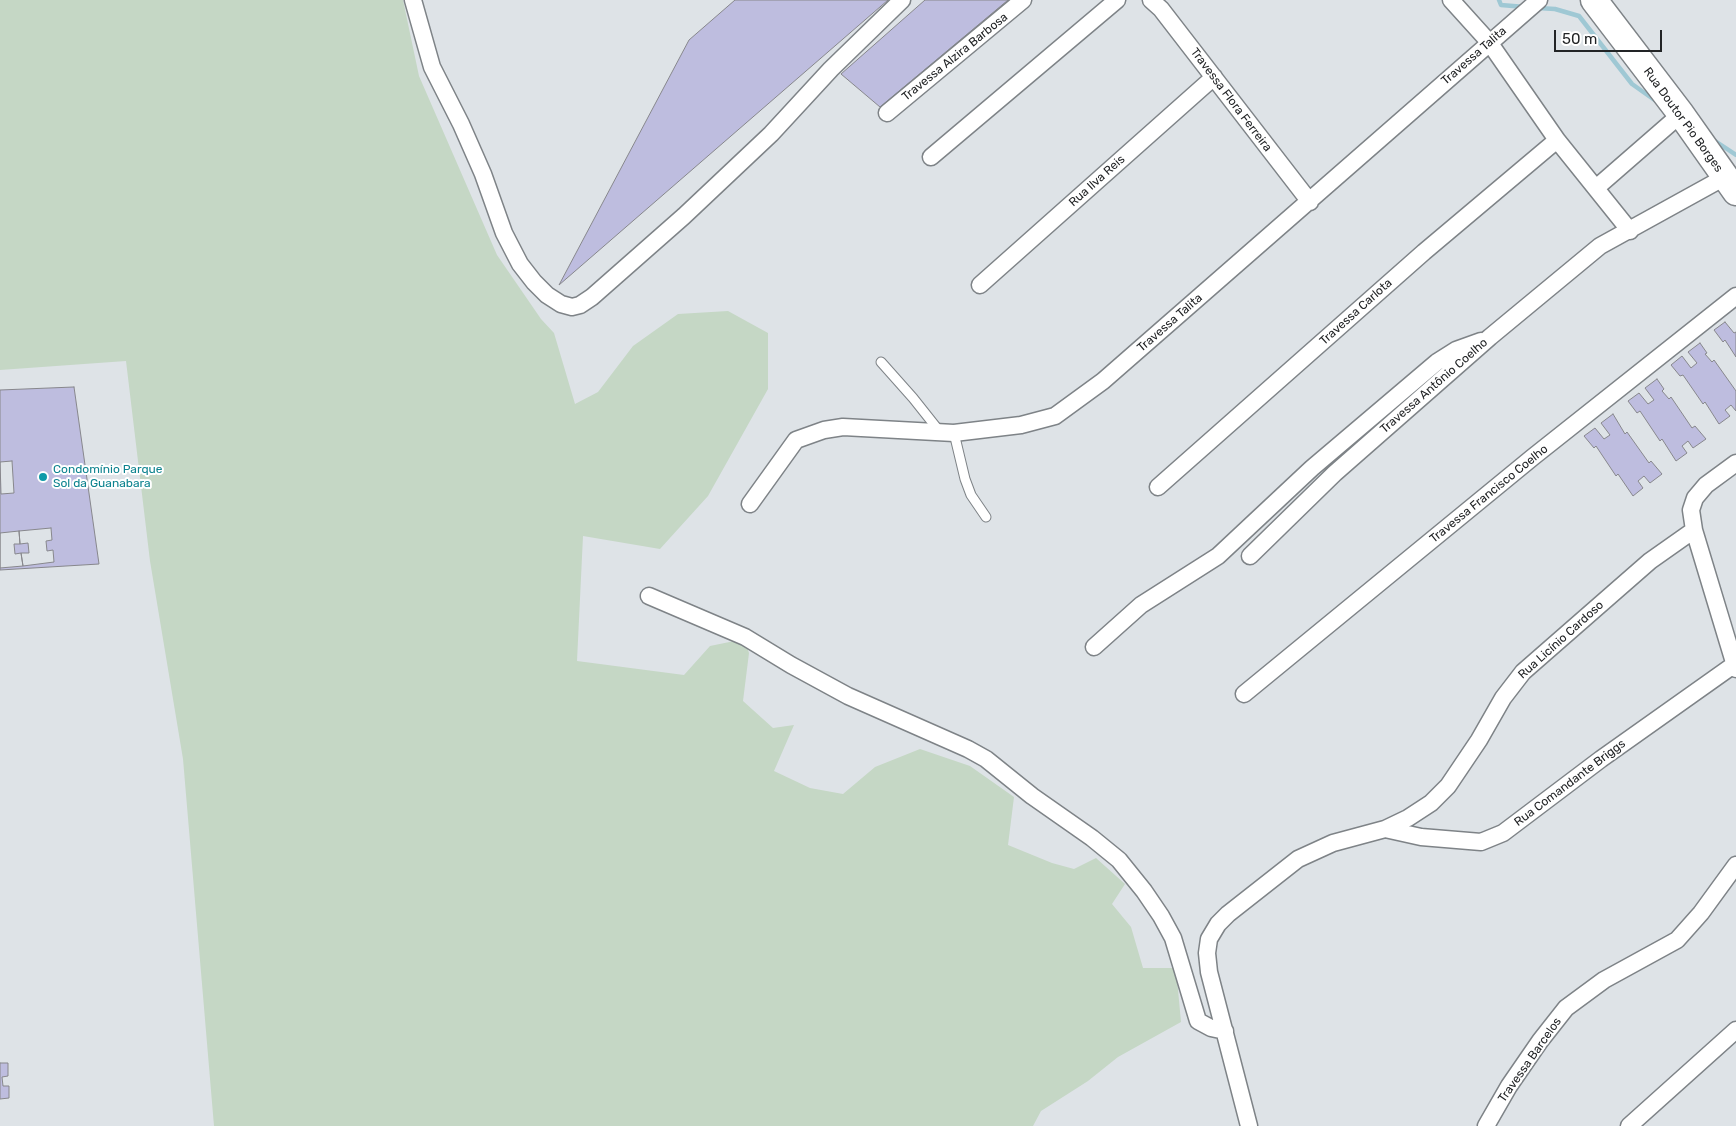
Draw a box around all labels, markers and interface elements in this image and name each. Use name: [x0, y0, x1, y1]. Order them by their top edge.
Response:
street label: Travessa Alzira Barbosa: [899, 10, 1011, 104]
scale bar: [1556, 20, 1664, 52]
street label: Travessa Talita: [1439, 24, 1509, 88]
text: 50 m: [1562, 30, 1597, 48]
street label: Travessa Flora Ferreira: [1187, 45, 1275, 155]
street label: Rua Doutor Pio Borges: [1640, 65, 1726, 175]
street label: Rua Ilva Reis: [1066, 152, 1128, 210]
street label: Travessa Carlota: [1317, 276, 1395, 348]
street label: Travessa Talita: [1135, 291, 1205, 355]
street label: Travessa Antônio Coelho: [1377, 335, 1491, 437]
street label: Travessa Francisco Coelho: [1427, 442, 1551, 546]
place label: Condomínio Parque Sol da Guanabara: [53, 463, 162, 491]
marker: Condomínio Parque Sol da Guanabara: [37, 471, 49, 483]
street label: Rua Licínio Cardoso: [1515, 598, 1607, 682]
street label: Rua Comandante Briggs: [1512, 737, 1628, 829]
street label: Travessa Barcelos: [1495, 1015, 1565, 1105]

